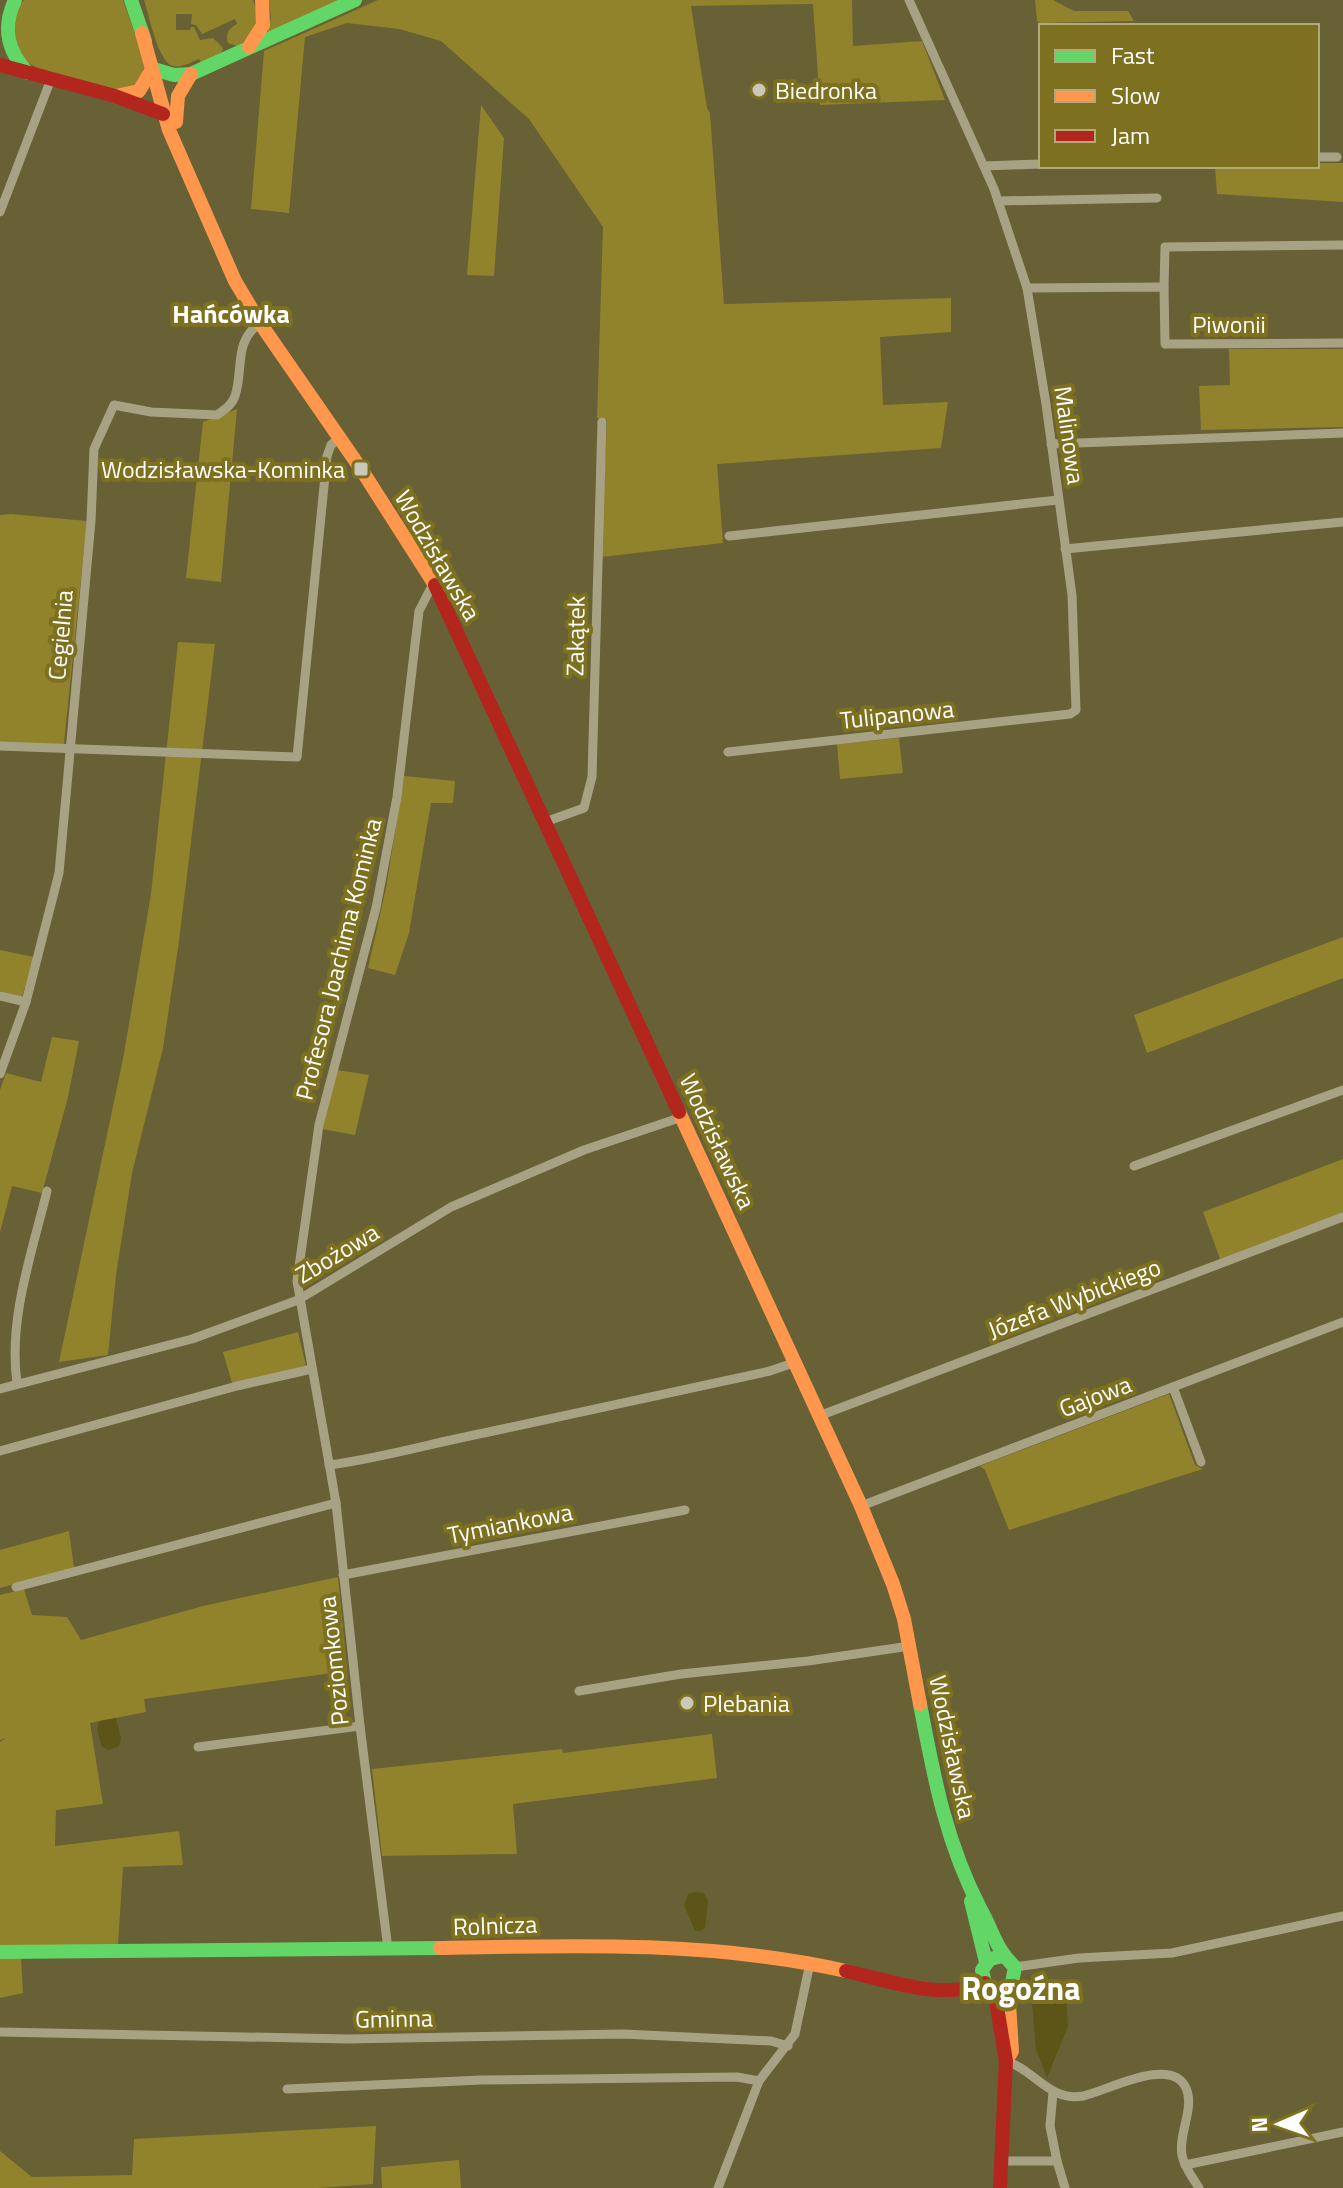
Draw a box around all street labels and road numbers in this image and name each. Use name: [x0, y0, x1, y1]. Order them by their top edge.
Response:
street label: Piwonii: [1192, 306, 1266, 342]
street label: Malinowa: [1045, 384, 1095, 486]
street label: Wodzisławska: [386, 483, 490, 627]
street label: Cegielnia: [38, 588, 82, 682]
street label: Zakątek: [556, 595, 594, 676]
street label: Tulipanowa: [838, 690, 956, 738]
street label: Profesora Joachima Kominka: [286, 814, 390, 1104]
street label: Wodzisławska: [671, 1067, 765, 1215]
street label: Zbożowa: [288, 1214, 386, 1292]
street label: Józefa Wybickiego: [982, 1248, 1166, 1348]
street label: Gajowa: [1054, 1366, 1136, 1426]
street label: Tymiankowa: [444, 1493, 576, 1553]
street label: Poziomkowa: [308, 1595, 358, 1727]
street label: Wodzisławska: [920, 1672, 986, 1822]
street label: Rolnicza: [452, 1906, 538, 1944]
street label: Gminna: [355, 1999, 433, 2037]

